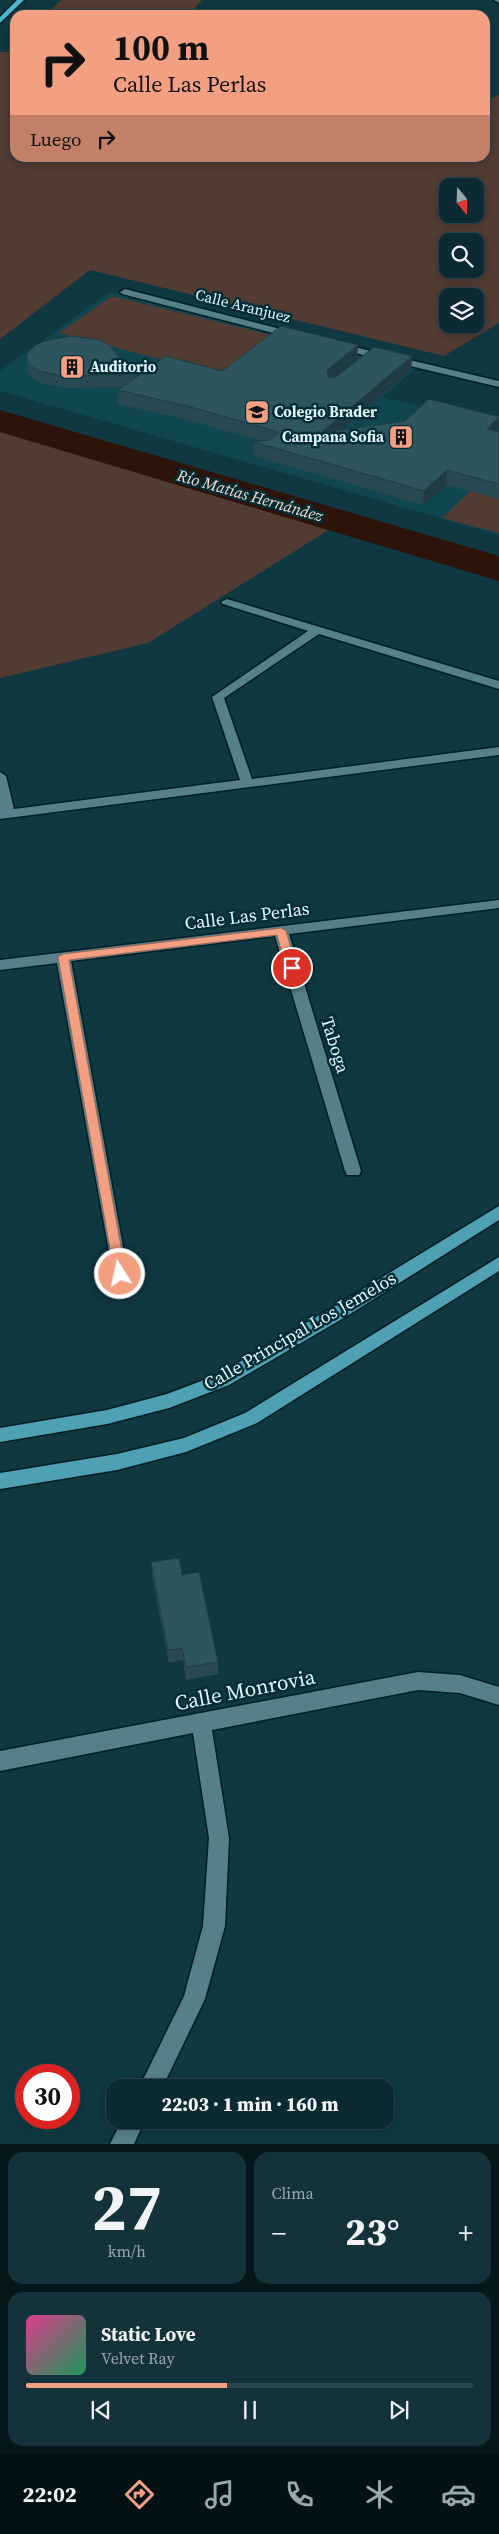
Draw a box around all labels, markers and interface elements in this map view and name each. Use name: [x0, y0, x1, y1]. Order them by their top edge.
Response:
text: 100 m: [113, 24, 209, 72]
icon: right: [30, 30, 95, 95]
text: Calle Las Perlas: [113, 69, 266, 99]
icon: right: [92, 125, 120, 153]
text: Luego: [30, 126, 82, 152]
north arrow: [439, 178, 484, 222]
map controls: [439, 178, 484, 333]
button: search: [439, 233, 484, 278]
street label: Calle Aranjuez: [193, 284, 293, 328]
button: layers: [439, 288, 484, 333]
building icon: Auditorio: [59, 354, 85, 380]
place label: Auditorio: [90, 356, 157, 377]
school or university icon: Colegio Brader: [244, 399, 270, 425]
place label: Colegio Brader: [274, 401, 377, 422]
building icon: Campana Sofia: [388, 424, 414, 450]
place label: Campana Sofia: [282, 426, 385, 447]
water label: Río Matías Hernández: [174, 463, 326, 527]
street label: Calle Las Perlas: [183, 895, 311, 936]
pin: [271, 947, 313, 989]
icon: arrive: [278, 954, 306, 982]
street label: Taboga: [315, 1014, 356, 1077]
position arrow: [93, 1247, 145, 1299]
street label: Calle Principal Los Jemelos: [199, 1265, 401, 1396]
street label: Calle Monrovia: [172, 1662, 318, 1717]
speed limit sign: 30: [15, 2064, 80, 2129]
text: 22:03 · 1 min · 160 m: [161, 2091, 339, 2117]
text: 27: [92, 2163, 162, 2252]
text: Clima: [272, 2182, 314, 2204]
text: 23°: [345, 2206, 399, 2258]
text: −: [272, 2214, 286, 2252]
text: +: [458, 2214, 473, 2252]
text: km/h: [108, 2240, 146, 2262]
text: Static Love: [101, 2321, 196, 2347]
text: Velvet Ray: [101, 2347, 175, 2369]
icon: previous: [87, 2396, 115, 2424]
icon: pause: [236, 2396, 264, 2424]
icon: next: [385, 2396, 413, 2424]
icon: directions: [122, 2477, 157, 2512]
icon: music: [202, 2477, 237, 2512]
icon: phone: [282, 2477, 317, 2512]
icon: climate: [362, 2477, 397, 2512]
icon: car: [441, 2477, 476, 2512]
text: 22:02: [22, 2479, 77, 2509]

